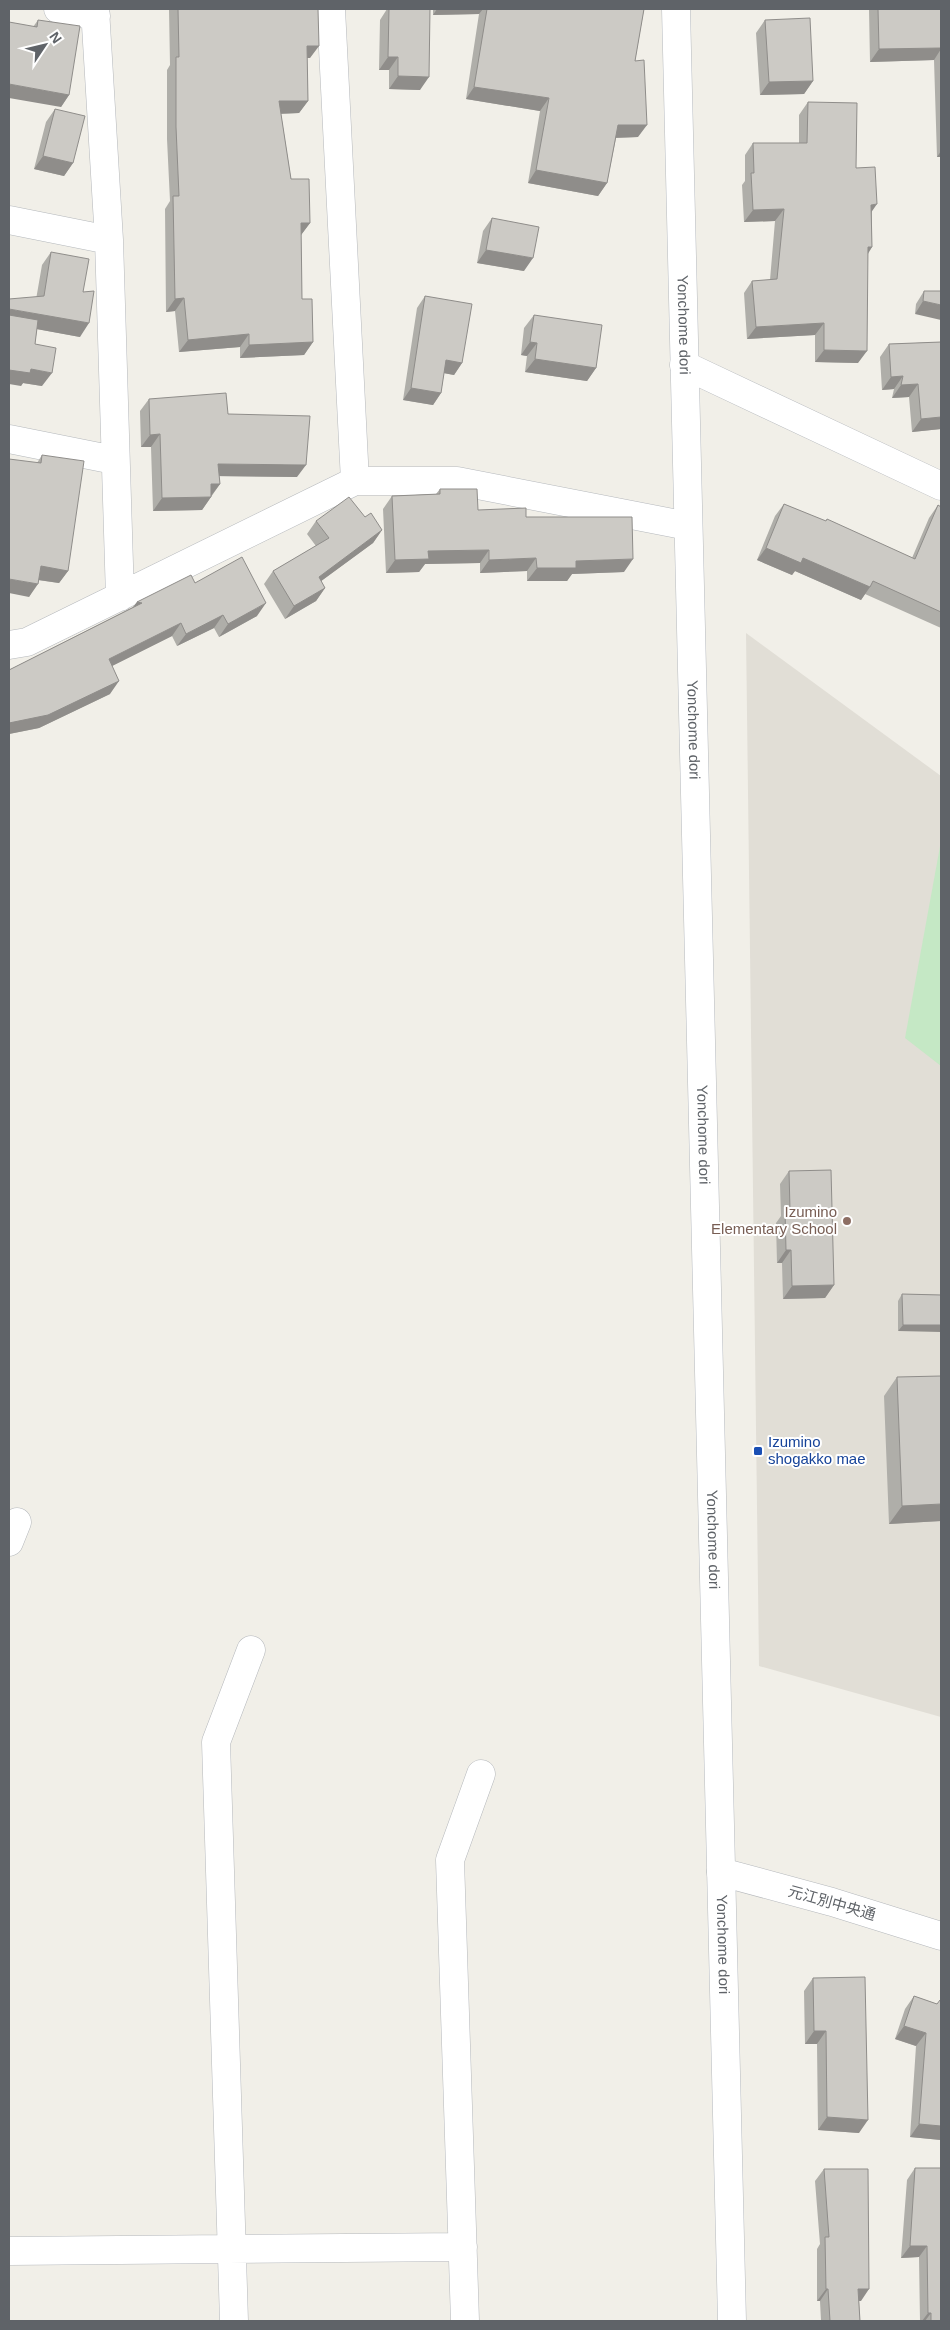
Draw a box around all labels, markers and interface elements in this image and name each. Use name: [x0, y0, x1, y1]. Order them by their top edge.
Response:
north arrow: [20, 20, 70, 70]
text: N: [46, 29, 65, 46]
street label: Yonchome dori: [674, 275, 694, 375]
street label: Yonchome dori: [684, 680, 704, 780]
street label: Yonchome dori: [694, 1085, 713, 1185]
place label: Izumino Elementary School: [711, 1203, 837, 1237]
marker: Izumino Elementary School: [841, 1215, 853, 1227]
place label: Izumino shogakko mae: [768, 1433, 866, 1467]
marker: Izumino shogakko mae: [752, 1445, 764, 1457]
street label: Yonchome dori: [704, 1490, 723, 1590]
street label: 元江別中央通: [787, 1882, 878, 1923]
street label: Yonchome dori: [714, 1894, 733, 1994]

